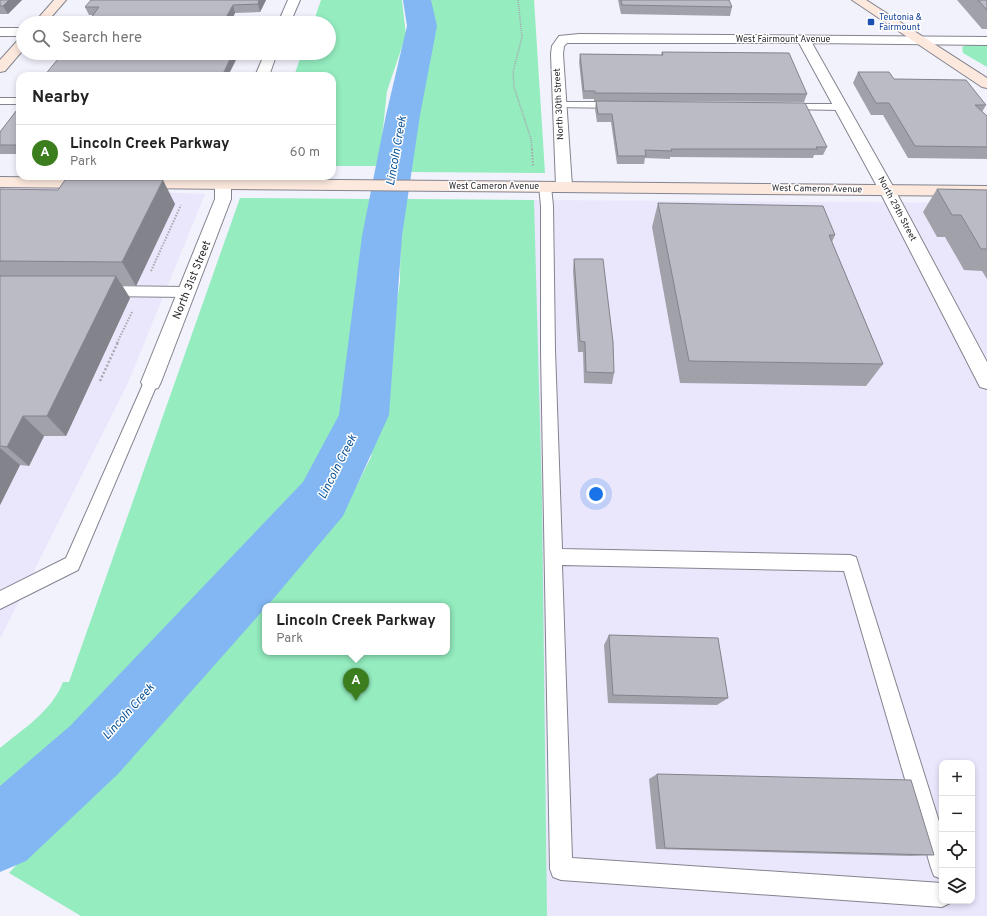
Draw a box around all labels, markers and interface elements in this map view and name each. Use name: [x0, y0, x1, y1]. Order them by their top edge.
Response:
place label: Teutonia & Fairmount: [879, 12, 922, 33]
search box: [16, 16, 336, 60]
marker: Teutonia & Fairmount: [866, 17, 876, 27]
icon: search: [30, 27, 52, 49]
text: Search here: [62, 29, 142, 48]
street label: West Fairmount Avenue: [736, 34, 830, 45]
street label: North 30th Street: [552, 68, 566, 140]
text: Nearby: [32, 87, 89, 109]
water label: Lincoln Creek: [383, 114, 411, 187]
text: Lincoln Creek Parkway: [70, 135, 230, 154]
text: A: [40, 145, 50, 161]
text: 60 m: [290, 145, 320, 161]
text: Park: [70, 154, 97, 170]
street label: North 29th Street: [875, 175, 919, 243]
street label: West Cameron Avenue: [449, 181, 539, 192]
street label: West Cameron Avenue: [772, 183, 862, 195]
street label: North 31st Street: [170, 239, 214, 321]
water label: Lincoln Creek: [315, 431, 362, 502]
your location: [586, 484, 606, 504]
popup: [262, 603, 450, 655]
text: Lincoln Creek Parkway: [276, 612, 436, 631]
text: Park: [276, 631, 303, 647]
pin: A: [343, 668, 369, 701]
water label: Lincoln Creek: [99, 680, 159, 744]
map controls: [939, 760, 975, 904]
button: +: [939, 760, 975, 796]
button: −: [939, 796, 975, 832]
button: locate: [939, 832, 975, 868]
button: layers: [939, 868, 975, 904]

